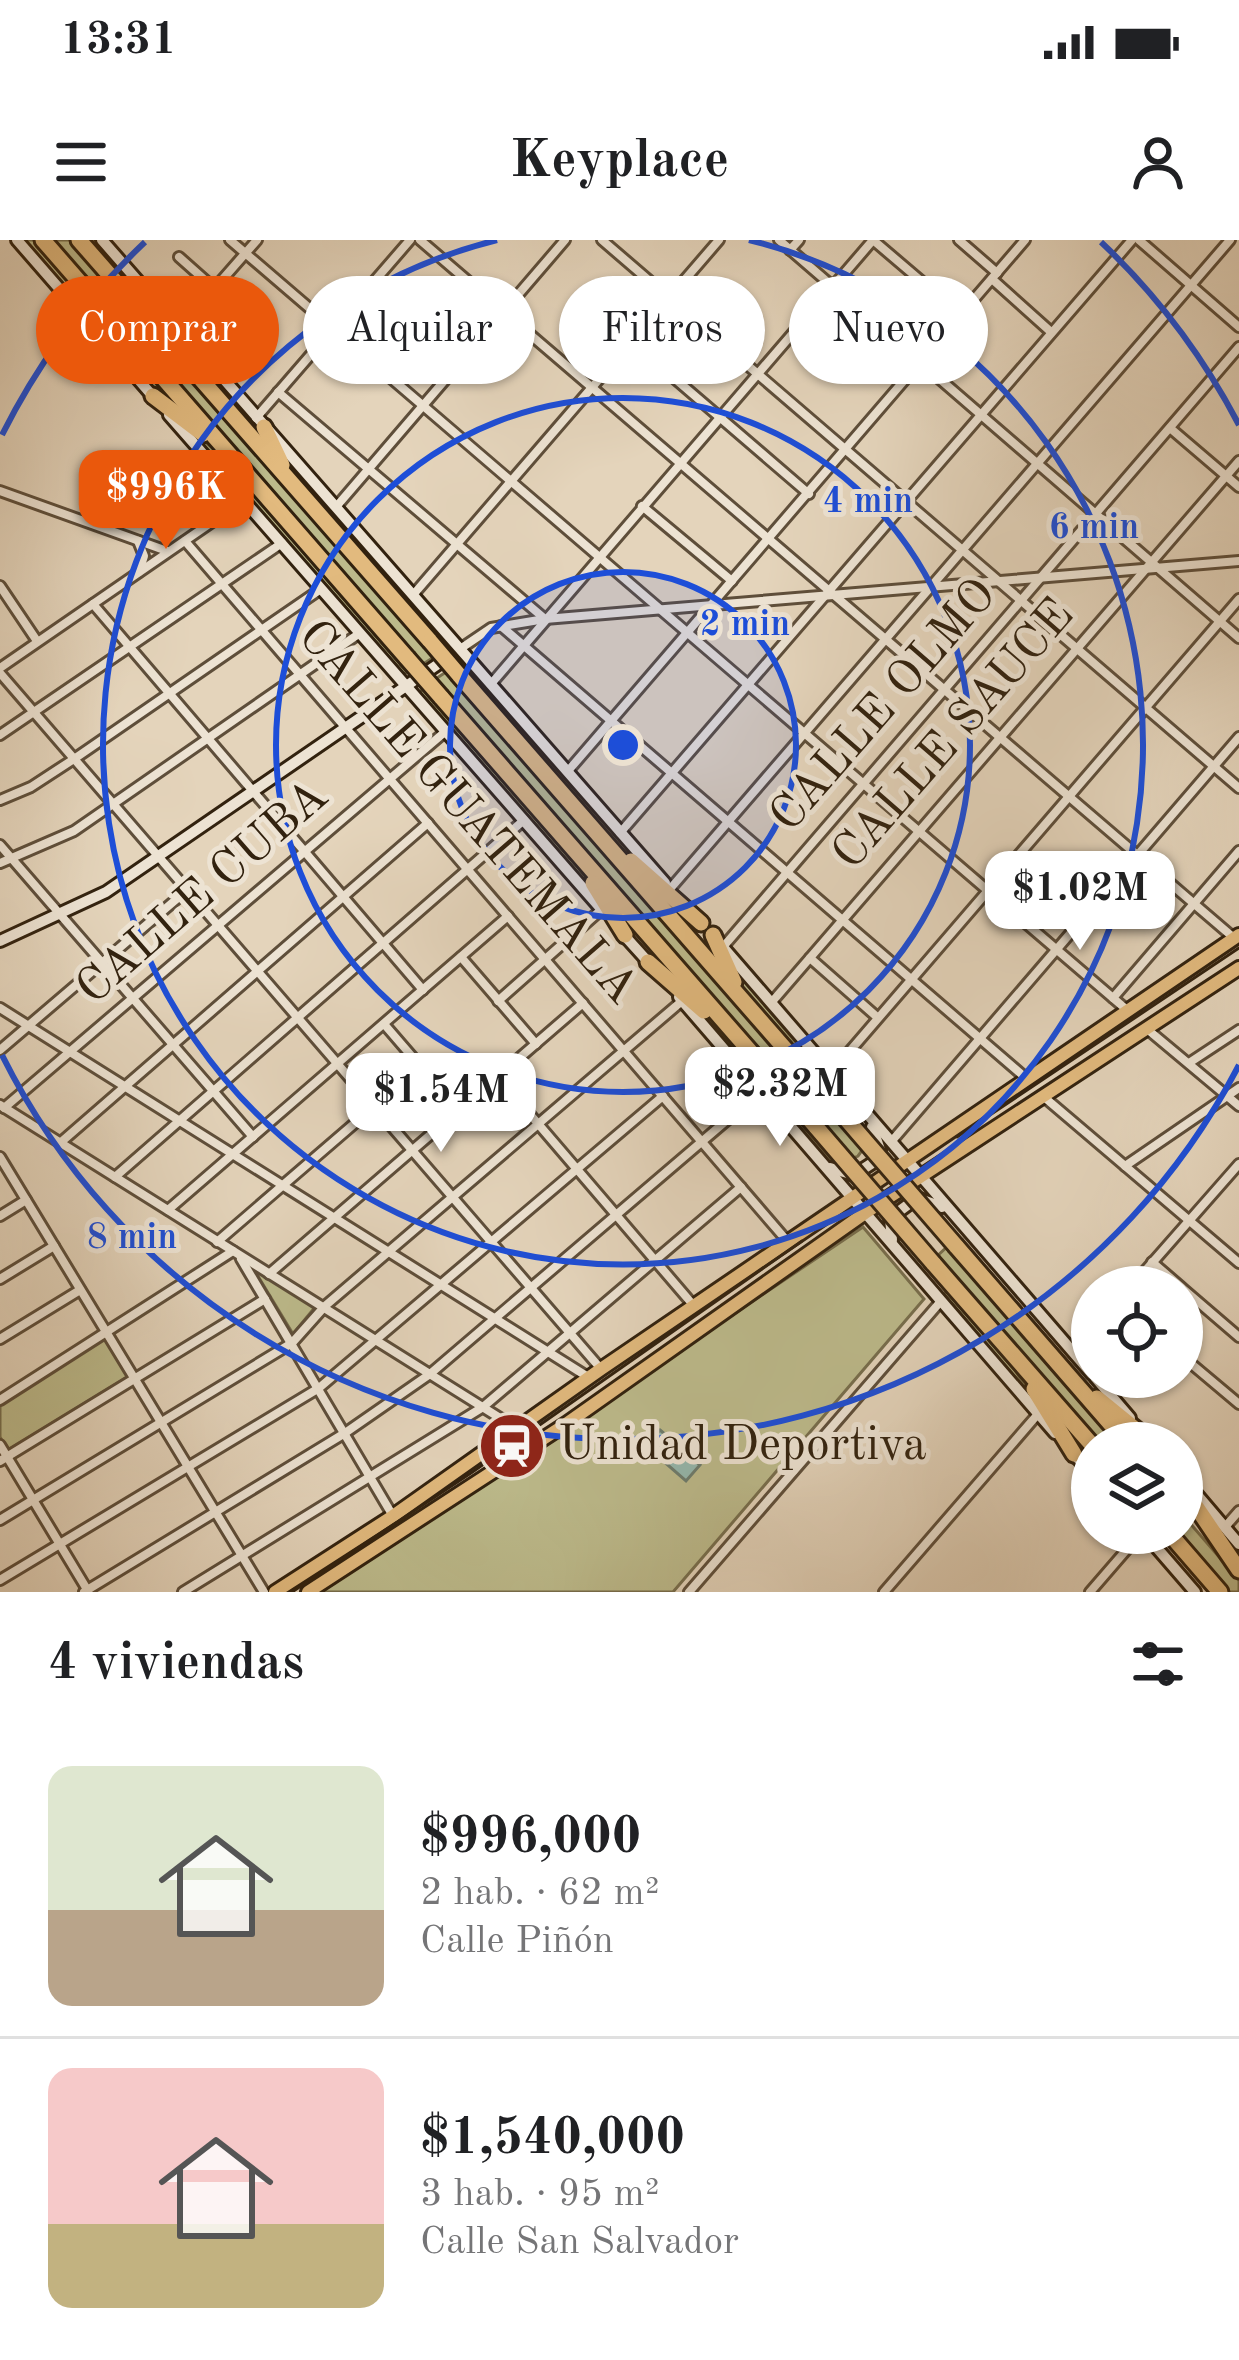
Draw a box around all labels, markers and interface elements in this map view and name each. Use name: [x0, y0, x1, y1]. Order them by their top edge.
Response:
text: 13:31: [60, 19, 177, 64]
icon: menu: [48, 129, 114, 195]
icon: person: [1125, 129, 1191, 195]
text: Keyplace: [510, 135, 729, 189]
chip: Comprar: [36, 276, 279, 384]
chip: Alquilar: [303, 276, 535, 384]
chip: Filtros: [559, 276, 765, 384]
chip: Nuevo: [789, 276, 988, 384]
pin: $996K: [82, 450, 250, 552]
text: $996K: [106, 469, 226, 508]
text: 4 min: [823, 485, 913, 521]
text: 6 min: [1049, 511, 1139, 547]
street label: CALLE OLMO: [762, 571, 1006, 841]
street label: CALLE SAUCE: [824, 591, 1084, 879]
text: 2 min: [700, 608, 790, 644]
street label: CALLE GUATEMALA: [288, 612, 646, 1014]
centre of rings: [602, 724, 644, 766]
street label: CALLE CUBA: [68, 772, 338, 1014]
pin: $1.02M: [982, 851, 1178, 953]
text: $1.02M: [1012, 870, 1148, 909]
pin: $2.32M: [682, 1047, 878, 1149]
pin: $1.54M: [343, 1053, 539, 1155]
text: $2.32M: [712, 1066, 848, 1105]
text: $1.54M: [373, 1072, 509, 1111]
text: 8 min: [87, 1221, 177, 1257]
map controls: [1071, 1266, 1203, 1554]
button: locate: [1071, 1266, 1203, 1398]
station icon: Unidad Deportiva: [477, 1411, 547, 1481]
place label: Unidad Deportiva: [558, 1422, 927, 1470]
button: layers: [1071, 1422, 1203, 1554]
icon: filters: [1125, 1631, 1191, 1697]
text: 4 viviendas: [48, 1639, 304, 1690]
text: $996,000: [420, 1813, 641, 1864]
icon: home: [144, 1814, 288, 1958]
text: 2 hab. · 62 m²: [420, 1874, 660, 1913]
text: Calle Piñón: [420, 1922, 614, 1961]
text: $1,540,000: [420, 2114, 685, 2165]
icon: home: [144, 2116, 288, 2260]
text: 3 hab. · 95 m²: [420, 2175, 660, 2214]
text: Calle San Salvador: [420, 2223, 739, 2262]

